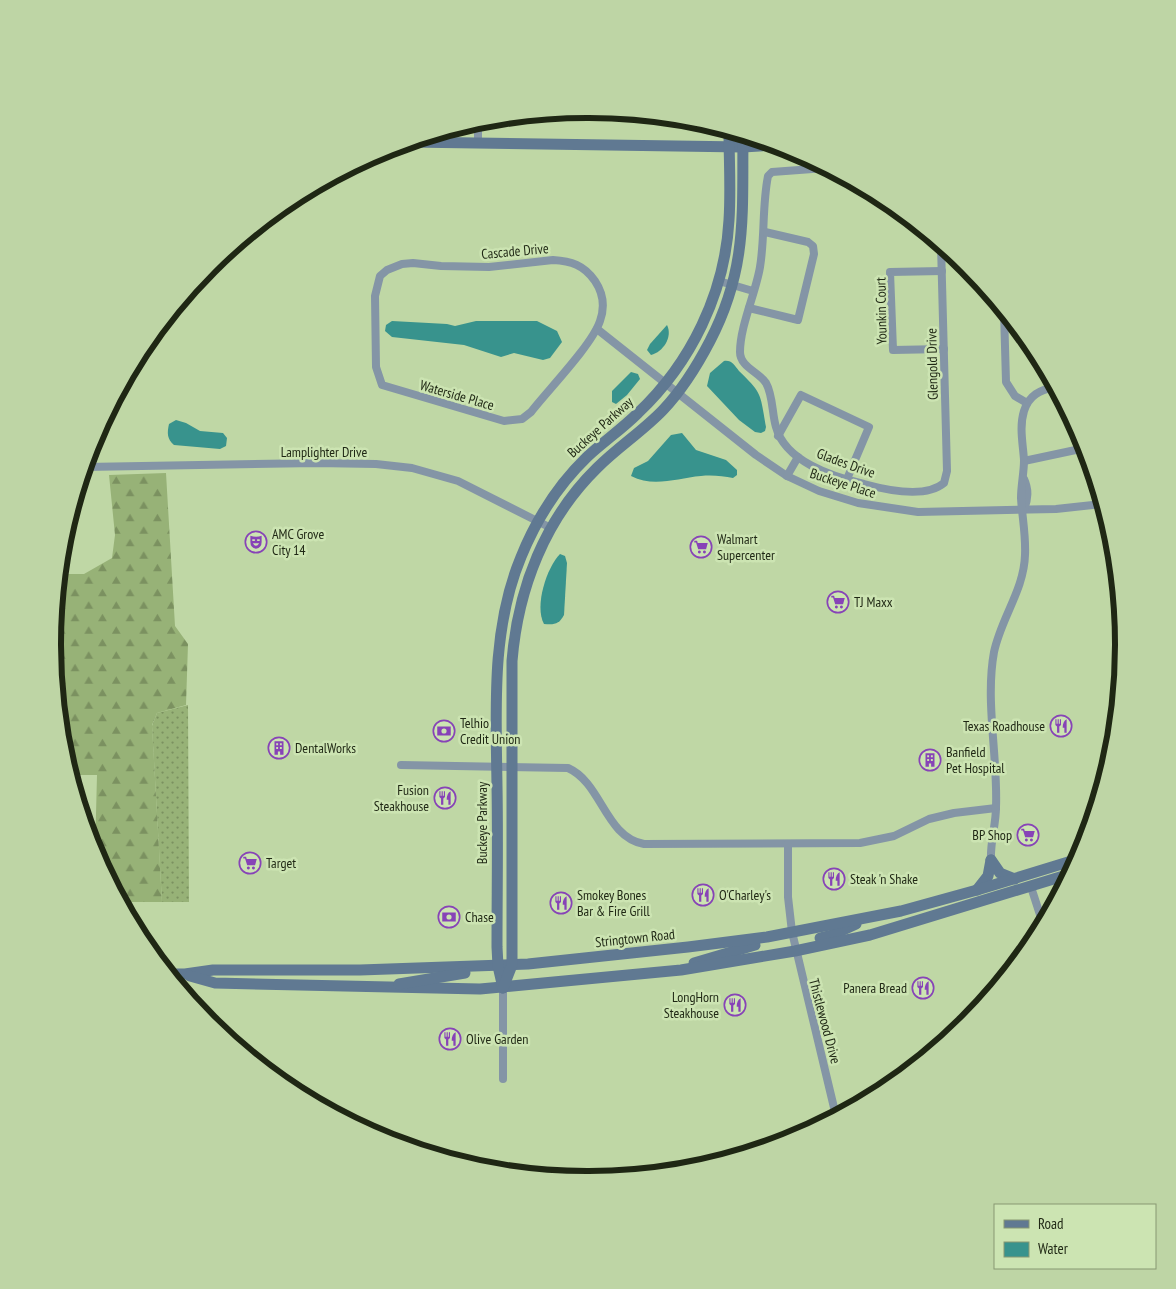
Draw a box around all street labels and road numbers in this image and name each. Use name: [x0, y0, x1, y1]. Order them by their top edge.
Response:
street label: Cascade Drive: [481, 239, 550, 263]
street label: Younkin Court: [871, 277, 891, 345]
street label: Glengold Drive: [922, 328, 942, 400]
street label: Waterside Place: [418, 376, 496, 414]
street label: Buckeye Parkway: [563, 392, 637, 461]
street label: Lamplighter Drive: [281, 443, 368, 461]
street label: Glades Drive: [814, 444, 878, 482]
street label: Buckeye Place: [808, 464, 878, 502]
street label: Buckeye Parkway: [473, 781, 491, 864]
street label: Stringtown Road: [594, 925, 676, 951]
street label: Thistlewood Drive: [805, 976, 845, 1066]

